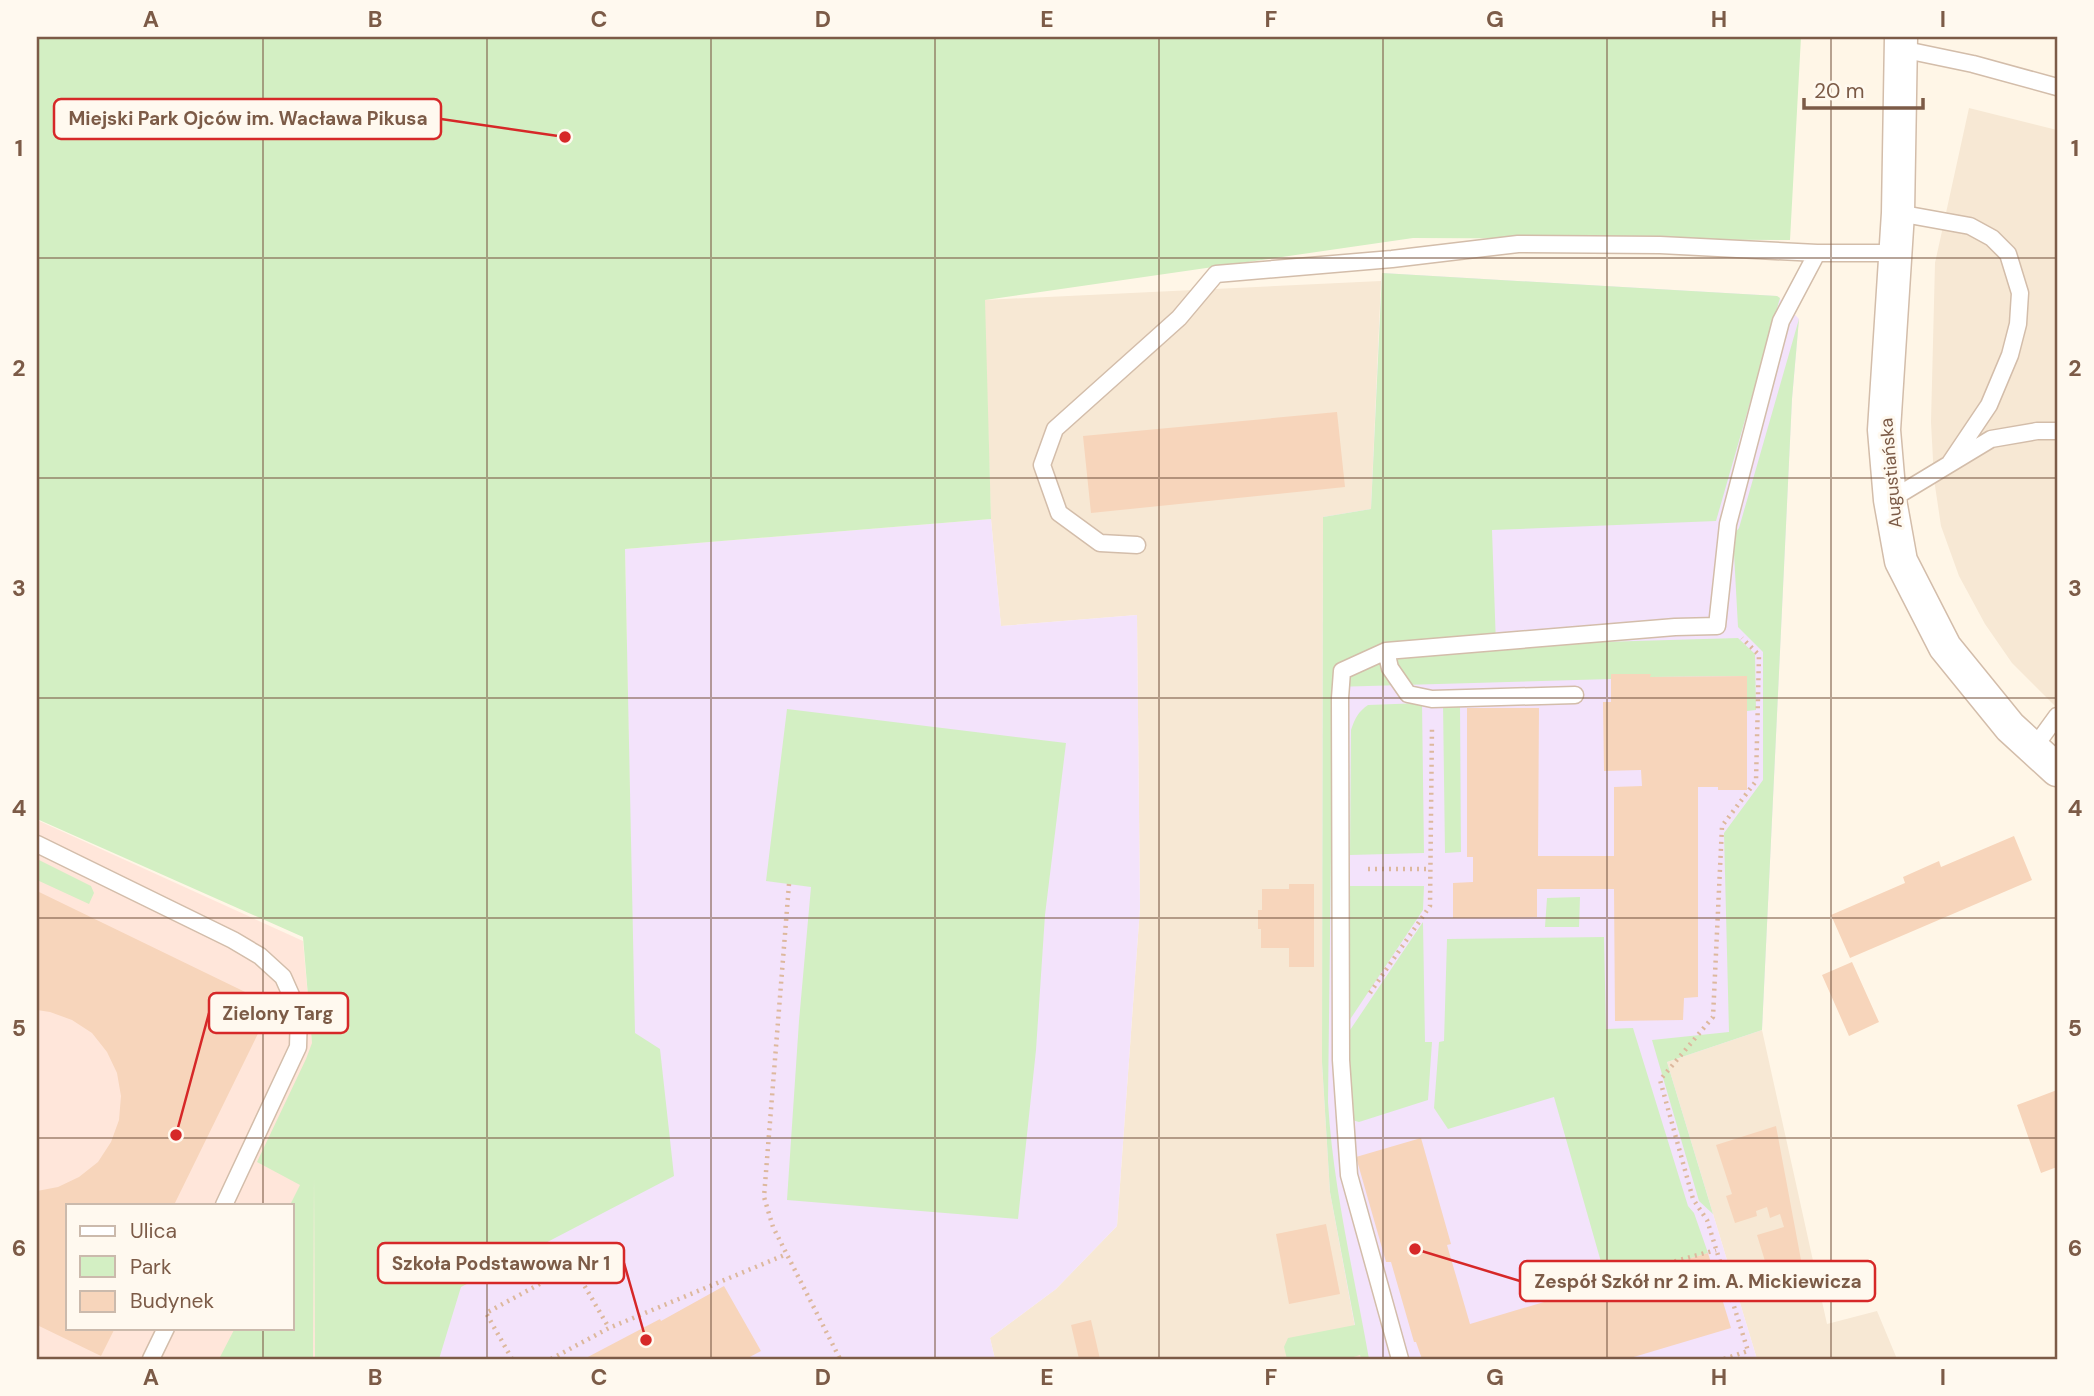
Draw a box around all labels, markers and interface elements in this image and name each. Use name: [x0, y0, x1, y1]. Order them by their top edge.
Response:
text: A: [143, 4, 159, 34]
text: B: [368, 4, 382, 34]
text: C: [591, 4, 607, 34]
text: D: [815, 4, 831, 34]
text: E: [1040, 4, 1054, 34]
text: F: [1265, 4, 1278, 34]
text: G: [1486, 4, 1504, 34]
text: H: [1711, 4, 1727, 34]
text: I: [1940, 4, 1946, 34]
scale bar: [1804, 66, 1923, 110]
text: 20 m: [1814, 77, 1865, 105]
callout: Miejski Park Ojców im. Wacława Pikusa: [54, 99, 441, 139]
text: Miejski Park Ojców im. Wacława Pikusa: [68, 106, 428, 131]
text: 1: [15, 133, 23, 163]
text: 1: [2071, 133, 2079, 163]
text: 2: [12, 353, 26, 383]
text: 2: [2068, 353, 2082, 383]
street label: Augustiańska: [1874, 417, 1908, 529]
text: 3: [12, 573, 26, 603]
text: 3: [2068, 573, 2082, 603]
text: 4: [12, 793, 27, 823]
text: 4: [2068, 793, 2083, 823]
callout: Zielony Targ: [209, 993, 348, 1033]
text: Zielony Targ: [222, 1001, 334, 1026]
text: 5: [12, 1013, 26, 1043]
text: 5: [2068, 1013, 2082, 1043]
legend: [66, 1204, 294, 1330]
text: Ulica: [130, 1217, 177, 1245]
text: 6: [12, 1233, 26, 1263]
text: 6: [2068, 1233, 2082, 1263]
callout: Szkoła Podstawowa Nr 1: [378, 1243, 624, 1283]
text: Szkoła Podstawowa Nr 1: [392, 1251, 610, 1276]
text: Park: [130, 1253, 172, 1281]
callout: Zespół Szkół nr 2 im. A. Mickiewicza: [1520, 1261, 1875, 1301]
text: Zespół Szkół nr 2 im. A. Mickiewicza: [1534, 1269, 1862, 1294]
text: Budynek: [130, 1287, 215, 1315]
text: A: [143, 1362, 159, 1392]
text: B: [368, 1362, 382, 1392]
text: C: [591, 1362, 607, 1392]
text: D: [815, 1362, 831, 1392]
text: E: [1040, 1362, 1054, 1392]
text: F: [1265, 1362, 1278, 1392]
text: G: [1486, 1362, 1504, 1392]
text: H: [1711, 1362, 1727, 1392]
text: I: [1940, 1362, 1946, 1392]

